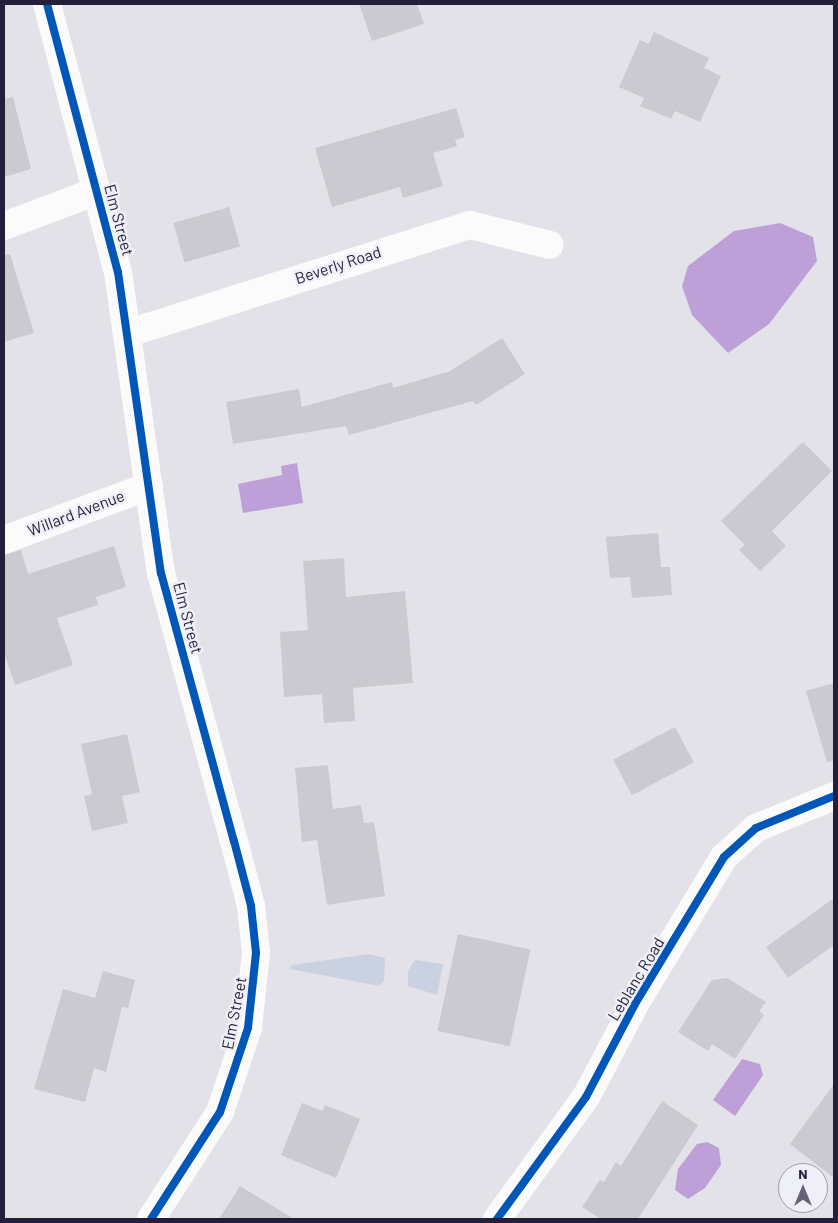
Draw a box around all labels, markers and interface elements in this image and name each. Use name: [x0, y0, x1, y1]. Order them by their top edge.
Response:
street label: Elm Street: [100, 182, 138, 258]
street label: Beverly Road: [292, 242, 384, 288]
street label: Willard Avenue: [25, 486, 127, 540]
street label: Elm Street: [169, 580, 207, 656]
street label: Leblanc Road: [604, 934, 668, 1024]
street label: Elm Street: [218, 975, 250, 1051]
north arrow: [778, 1163, 828, 1213]
text: N: [798, 1165, 808, 1182]

